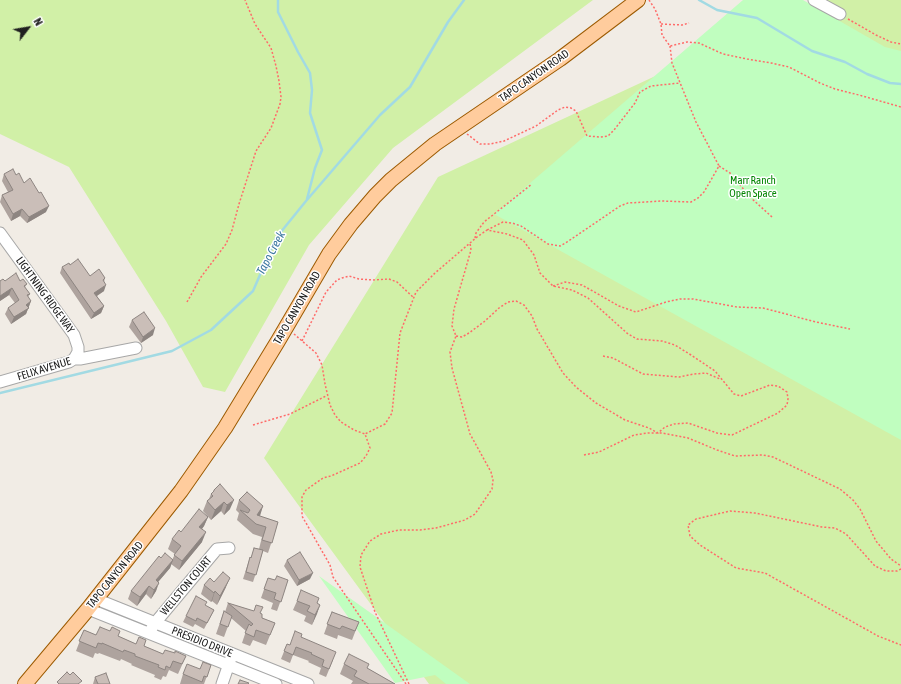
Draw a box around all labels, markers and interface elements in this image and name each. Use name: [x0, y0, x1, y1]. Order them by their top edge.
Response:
north arrow: [8, 8, 48, 48]
text: N: [31, 16, 45, 28]
street label: TAPO CANYON ROAD: [497, 47, 571, 105]
park label: Marr Ranch Open Space: [729, 174, 777, 200]
water label: Tapo Creek: [253, 229, 289, 277]
street label: LIGHTNING RIDGE WAY: [13, 254, 77, 336]
street label: TAPO CANYON ROAD: [271, 269, 323, 347]
street label: FELIX AVENUE: [16, 355, 72, 383]
street label: TAPO CANYON ROAD: [84, 539, 146, 611]
street label: WELLSTON COURT: [158, 554, 214, 618]
street label: PRESIDIO DRIVE: [170, 624, 234, 660]

